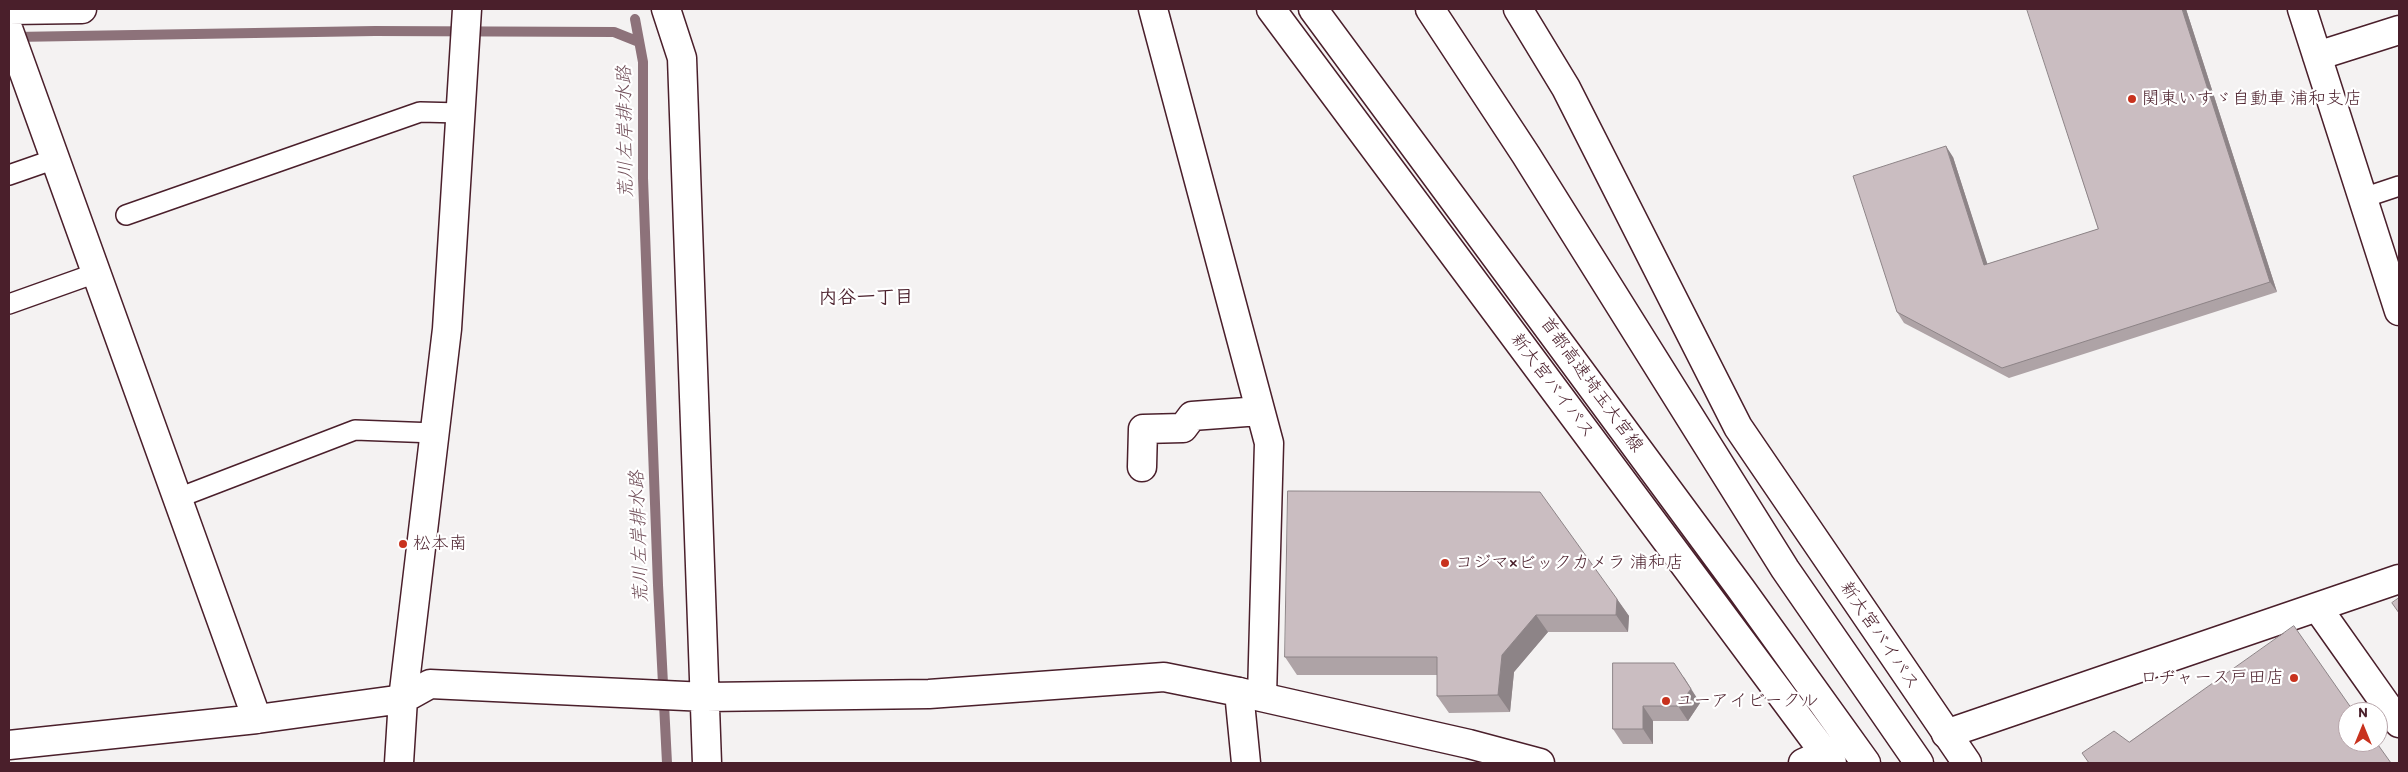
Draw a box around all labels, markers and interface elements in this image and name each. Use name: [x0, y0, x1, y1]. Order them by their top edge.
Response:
water label: 荒川左岸排水路: [613, 65, 639, 199]
place label: 関東いすゞ自動車 浦和支店: [2142, 88, 2362, 110]
marker: 関東いすゞ自動車 浦和支店: [2126, 93, 2138, 105]
district label: 内谷一丁目: [819, 287, 913, 309]
street label: 首都高速埼玉大宮線: [1535, 313, 1647, 457]
street label: 新大宮バイパス: [1505, 329, 1599, 443]
water label: 荒川左岸排水路: [626, 470, 654, 604]
place label: 松本南: [413, 533, 467, 555]
marker: 松本南: [397, 538, 409, 550]
place label: コジマ×ビックカメラ 浦和店: [1455, 552, 1684, 574]
marker: コジマ×ビックカメラ 浦和店: [1439, 557, 1451, 569]
street label: 新大宮バイパス: [1835, 578, 1923, 694]
place label: ロヂャース戸田店: [2140, 667, 2284, 689]
marker: ロヂャース戸田店: [2288, 672, 2300, 684]
place label: ユーアイビークル: [1676, 690, 1818, 712]
marker: ユーアイビークル: [1660, 695, 1672, 707]
north arrow: [2338, 702, 2388, 752]
text: N: [2358, 704, 2368, 721]

